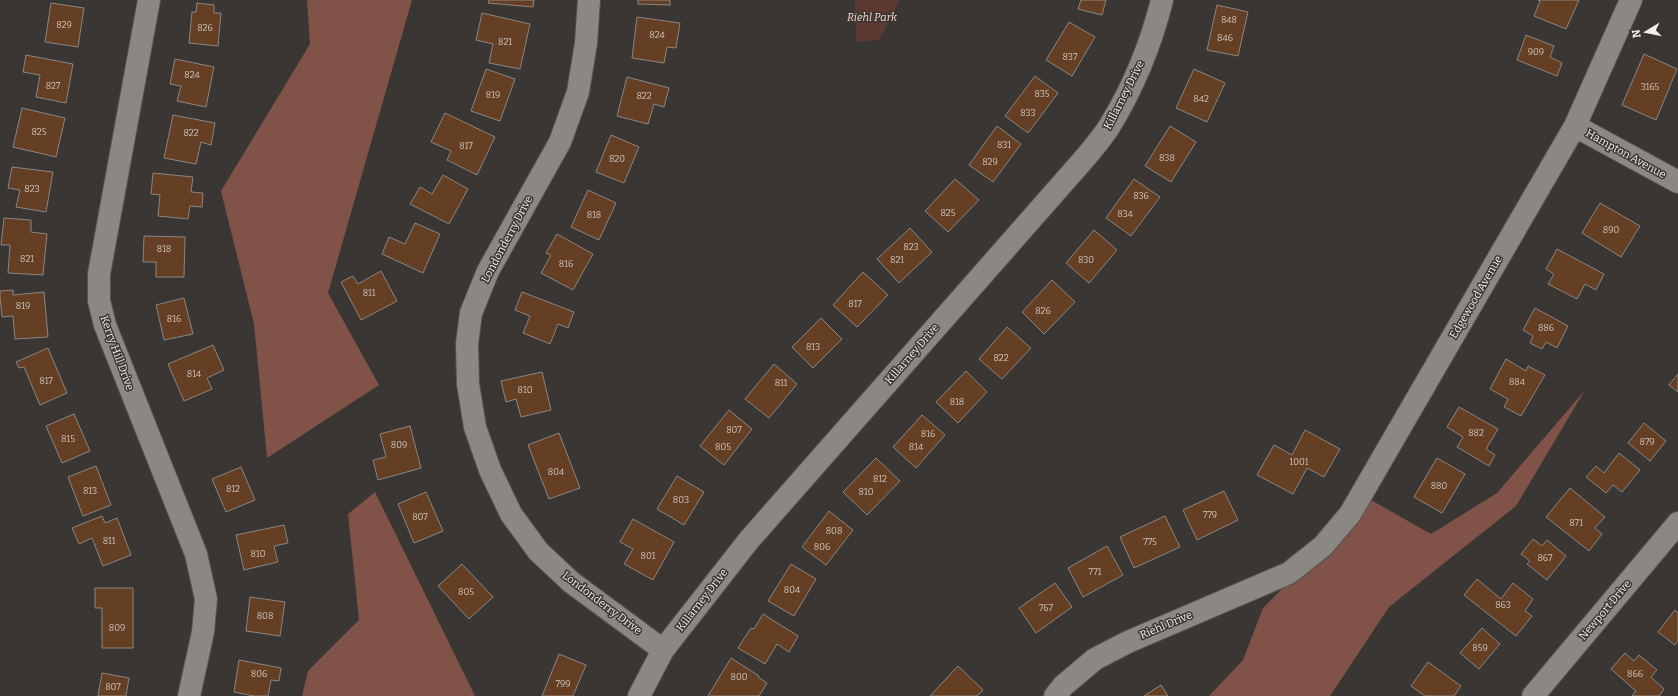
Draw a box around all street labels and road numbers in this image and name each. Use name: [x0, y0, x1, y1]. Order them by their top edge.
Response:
street label: Killarney Drive: [1101, 58, 1147, 132]
street label: Hampton Avenue: [1584, 127, 1668, 181]
street label: Londonderry Drive: [479, 193, 535, 285]
street label: Edgewood Avenue: [1447, 253, 1505, 341]
street label: Kerry Hill Drive: [97, 314, 137, 392]
street label: Killarney Drive: [882, 321, 942, 387]
street label: Killarney Drive: [674, 566, 730, 634]
street label: Londonderry Drive: [560, 569, 644, 637]
street label: Newport Drive: [1576, 577, 1634, 643]
street label: Riehl Drive: [1138, 608, 1194, 642]

